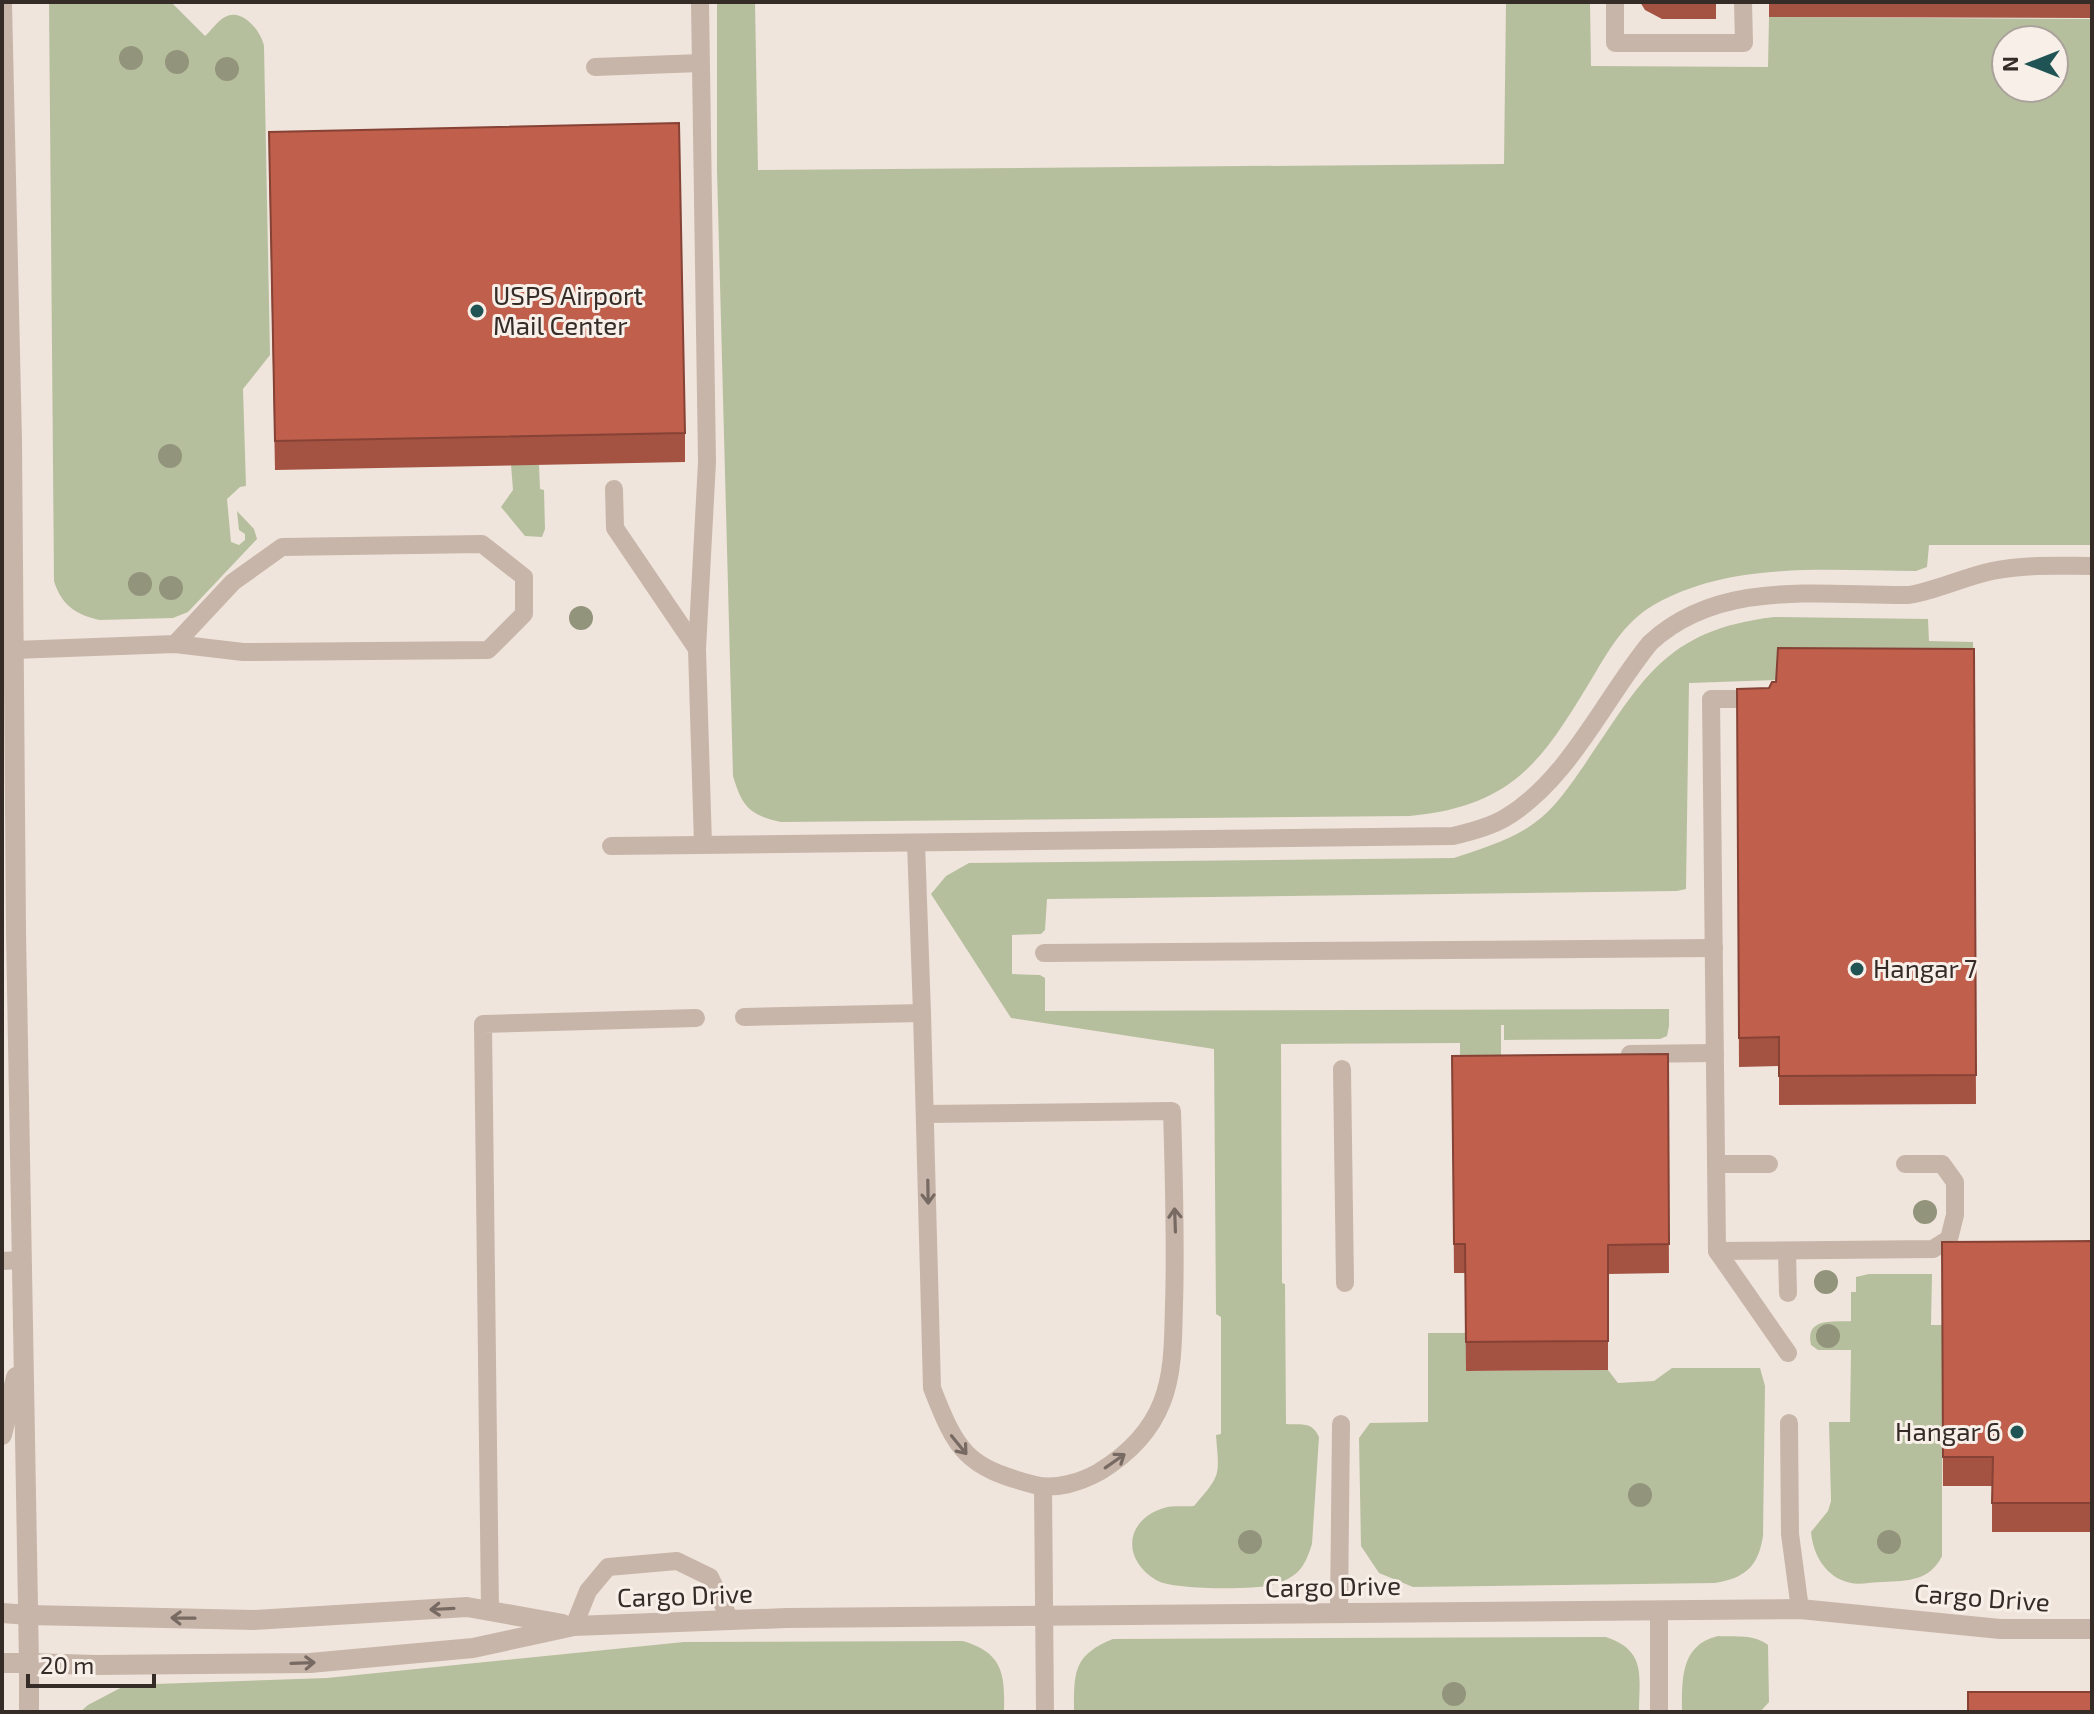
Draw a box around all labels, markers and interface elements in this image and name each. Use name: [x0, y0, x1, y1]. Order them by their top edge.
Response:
north arrow: [1990, 24, 2070, 104]
text: N: [1996, 56, 2022, 72]
place label: USPS Airport Mail Center: [493, 279, 643, 340]
marker: USPS Airport Mail Center: [468, 302, 486, 320]
place label: Hangar 7: [1873, 952, 1977, 983]
marker: Hangar 7: [1848, 960, 1866, 978]
one-way arrow: [920, 1178, 935, 1205]
one-way arrow: [1168, 1207, 1183, 1234]
place label: Hangar 6: [1895, 1415, 2001, 1446]
marker: Hangar 6: [2008, 1423, 2026, 1441]
one-way arrow: [950, 1435, 968, 1455]
one-way arrow: [1104, 1453, 1126, 1469]
street label: Cargo Drive: [1265, 1569, 1401, 1602]
street label: Cargo Drive: [1913, 1576, 2051, 1617]
street label: Cargo Drive: [616, 1577, 754, 1612]
one-way arrow: [429, 1601, 456, 1616]
one-way arrow: [170, 1611, 197, 1626]
scale bar: [28, 1638, 154, 1688]
text: 20 m: [40, 1650, 94, 1679]
one-way arrow: [289, 1656, 316, 1671]

